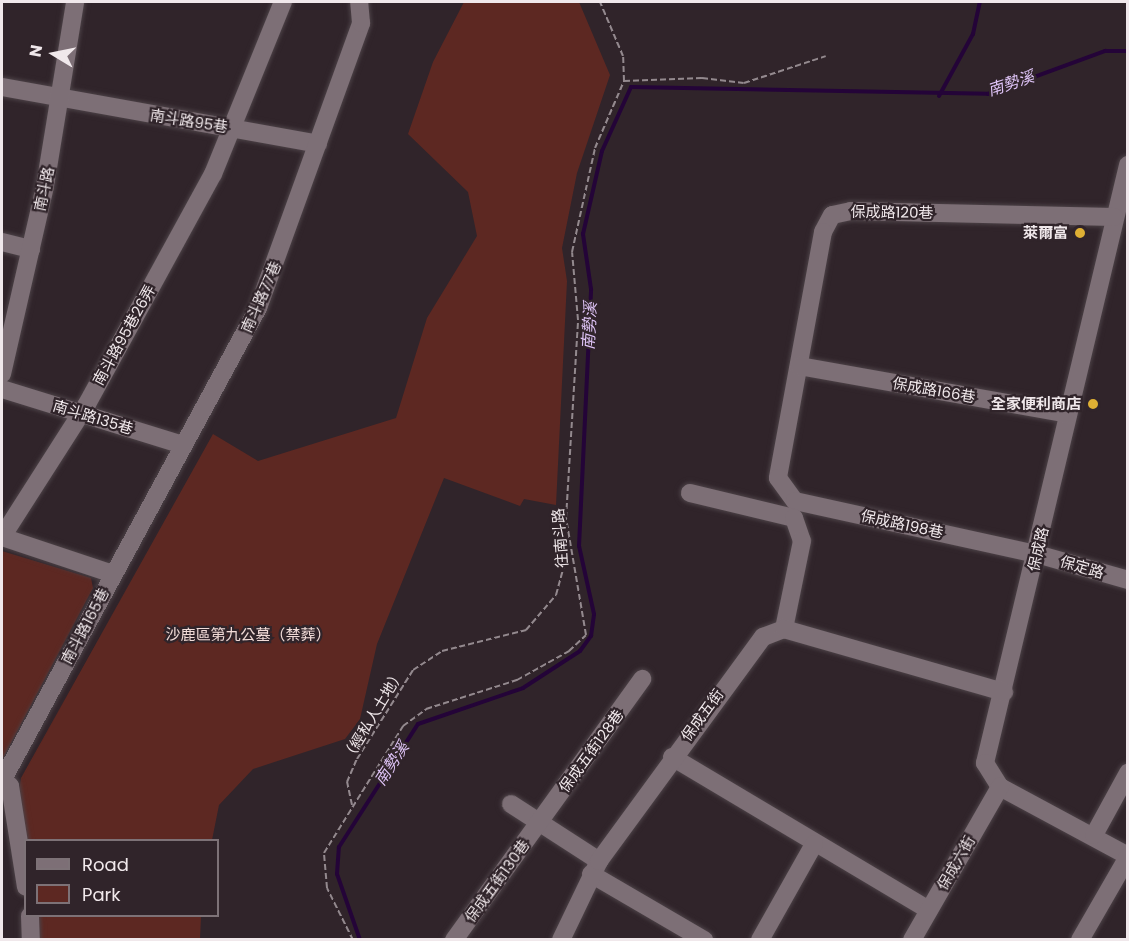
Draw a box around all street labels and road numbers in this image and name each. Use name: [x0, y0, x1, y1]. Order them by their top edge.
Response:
street label: 南斗路95巷: [149, 106, 229, 136]
street label: 南斗路: [31, 165, 57, 213]
street label: 保成路120巷: [850, 202, 934, 222]
street label: 南斗路77巷: [237, 258, 285, 336]
street label: 南斗路95巷26弄: [89, 282, 159, 388]
street label: 保成路166巷: [891, 374, 977, 406]
street label: 南斗路135巷: [51, 396, 135, 438]
street label: 保成路198巷: [859, 506, 945, 542]
street label: 往南斗路: [549, 507, 571, 569]
street label: 保成路: [1024, 525, 1052, 573]
street label: 保定路: [1058, 552, 1106, 582]
street label: 南斗路165巷: [57, 585, 113, 667]
street label: （經私人土地）: [338, 665, 408, 765]
street label: 保成五街: [677, 685, 727, 745]
street label: 保成五街128巷: [555, 706, 627, 796]
street label: 保成六街: [933, 833, 979, 893]
street label: 保成五街130巷: [461, 836, 533, 926]

